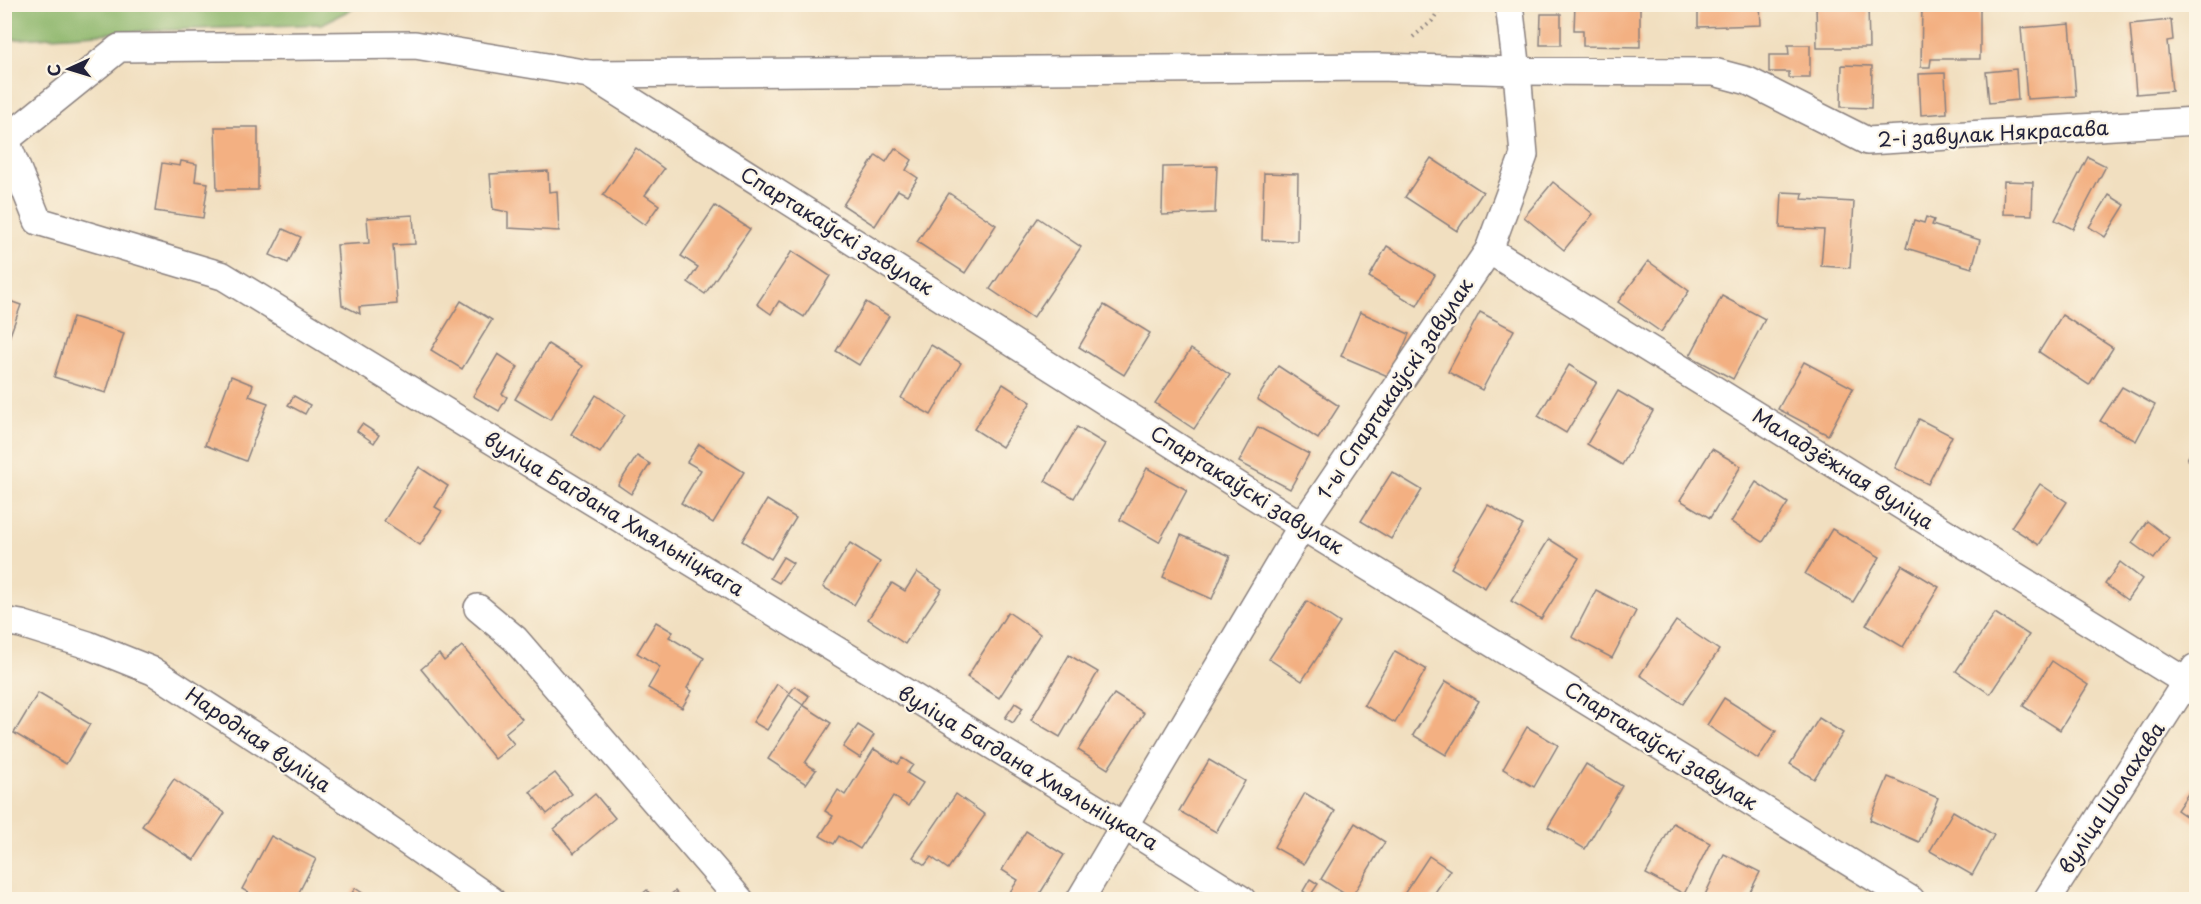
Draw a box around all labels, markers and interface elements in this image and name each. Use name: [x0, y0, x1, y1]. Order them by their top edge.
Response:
north arrow: [39, 39, 99, 99]
text: С: [41, 63, 65, 77]
street label: 2-і завулак Някрасава: [1877, 112, 2110, 154]
street label: Спартакаўскі завулак: [735, 158, 940, 302]
street label: 1-ы Спартакаўскі завулак: [1309, 272, 1480, 505]
street label: Маладзёжная вуліца: [1747, 400, 1941, 537]
street label: Спартакаўскі завулак: [1145, 417, 1350, 561]
street label: вуліца Багдана Хмяльніцкага: [479, 423, 751, 603]
street label: Спартакаўскі завулак: [1559, 673, 1764, 817]
street label: вуліца Багдана Хмяльніцкага: [893, 677, 1165, 857]
street label: Народная вуліца: [180, 679, 338, 800]
street label: вуліца Шолахава: [2051, 715, 2172, 879]

